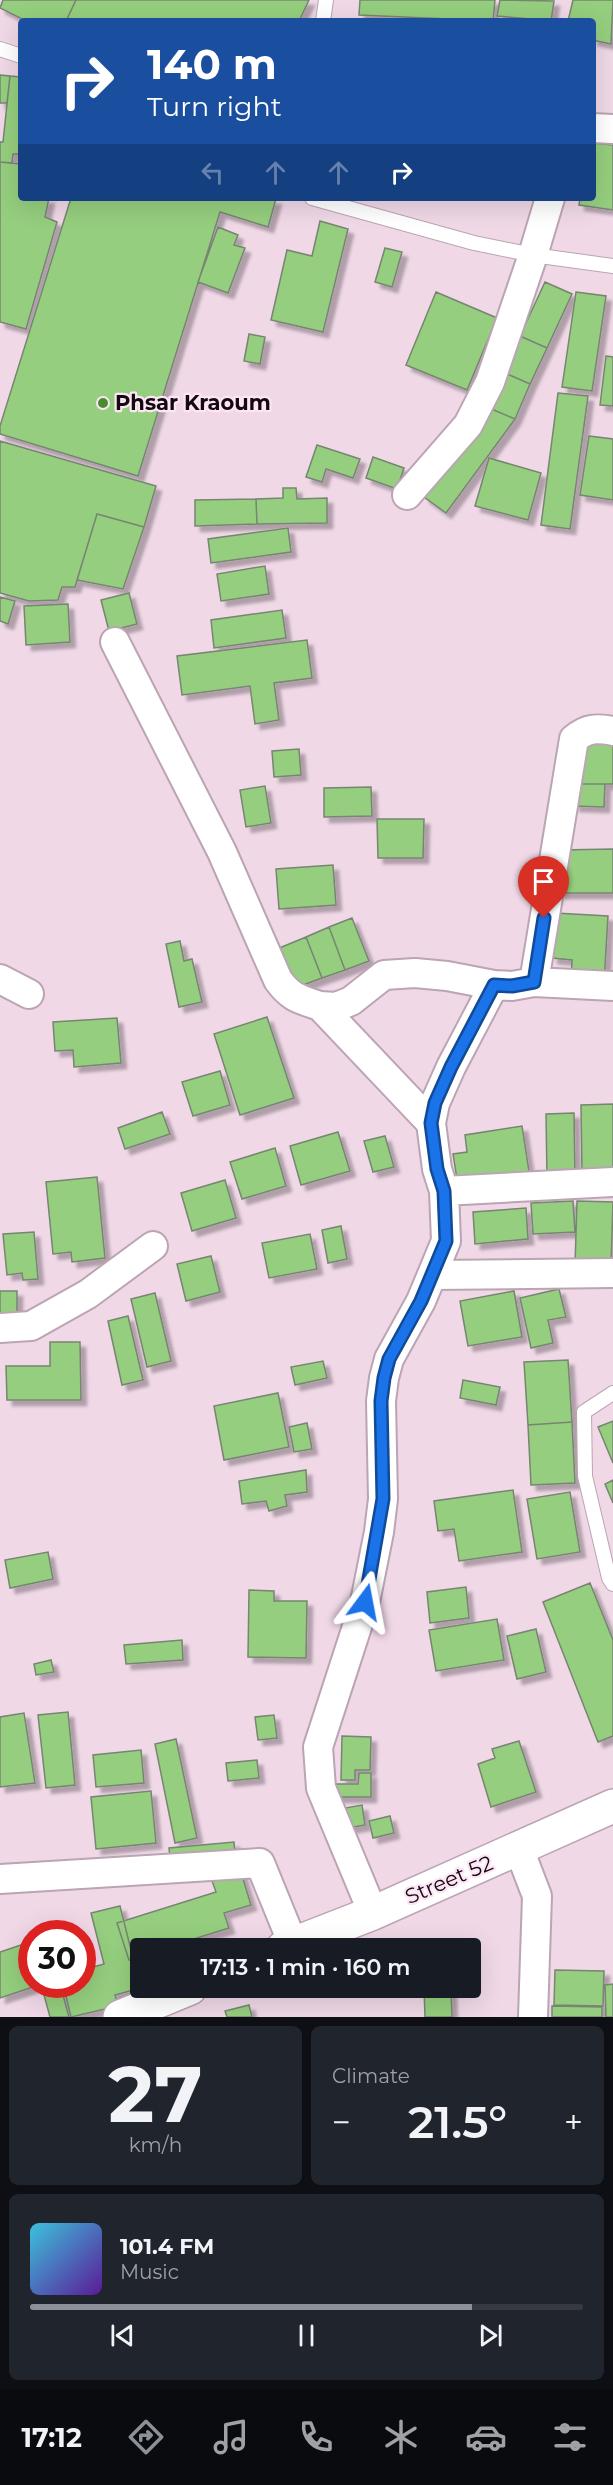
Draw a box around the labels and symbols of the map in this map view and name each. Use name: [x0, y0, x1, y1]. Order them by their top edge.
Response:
place label: Phsar Kraoum: [115, 390, 271, 415]
marker: Phsar Kraoum: [96, 396, 110, 410]
pin: [518, 856, 569, 918]
position arrow: [333, 1570, 397, 1634]
street label: Street 52: [401, 1850, 496, 1909]
speed limit sign: 30: [18, 1920, 96, 1998]

